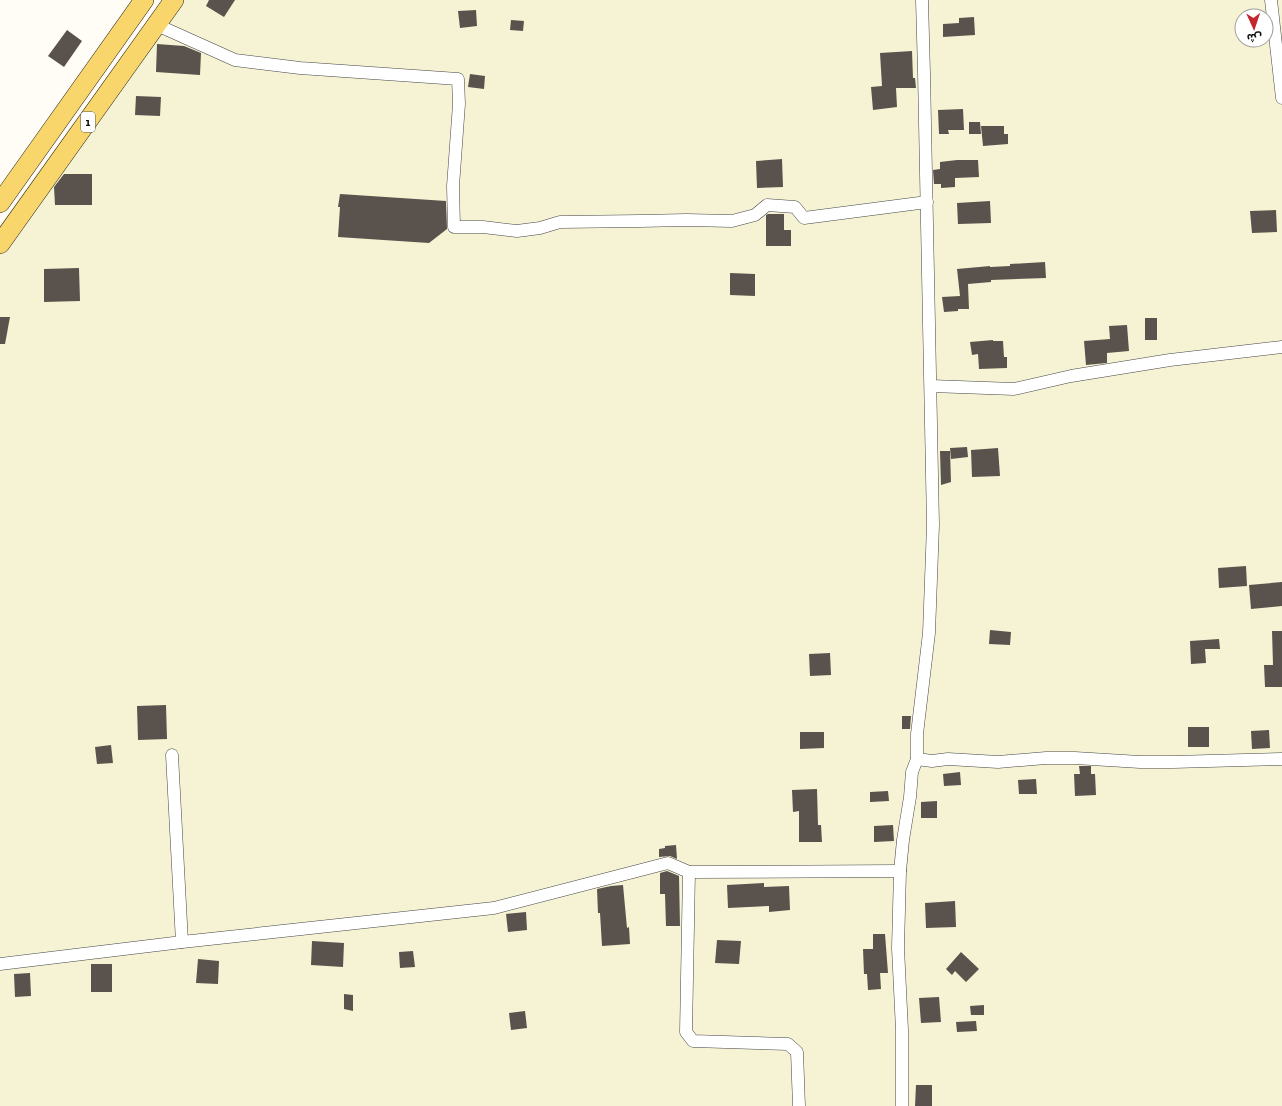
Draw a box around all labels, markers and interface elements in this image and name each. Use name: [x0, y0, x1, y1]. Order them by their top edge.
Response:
north arrow: [1234, 8, 1274, 48]
text: ش: [1247, 31, 1262, 44]
road number: 1: [81, 112, 95, 132]

